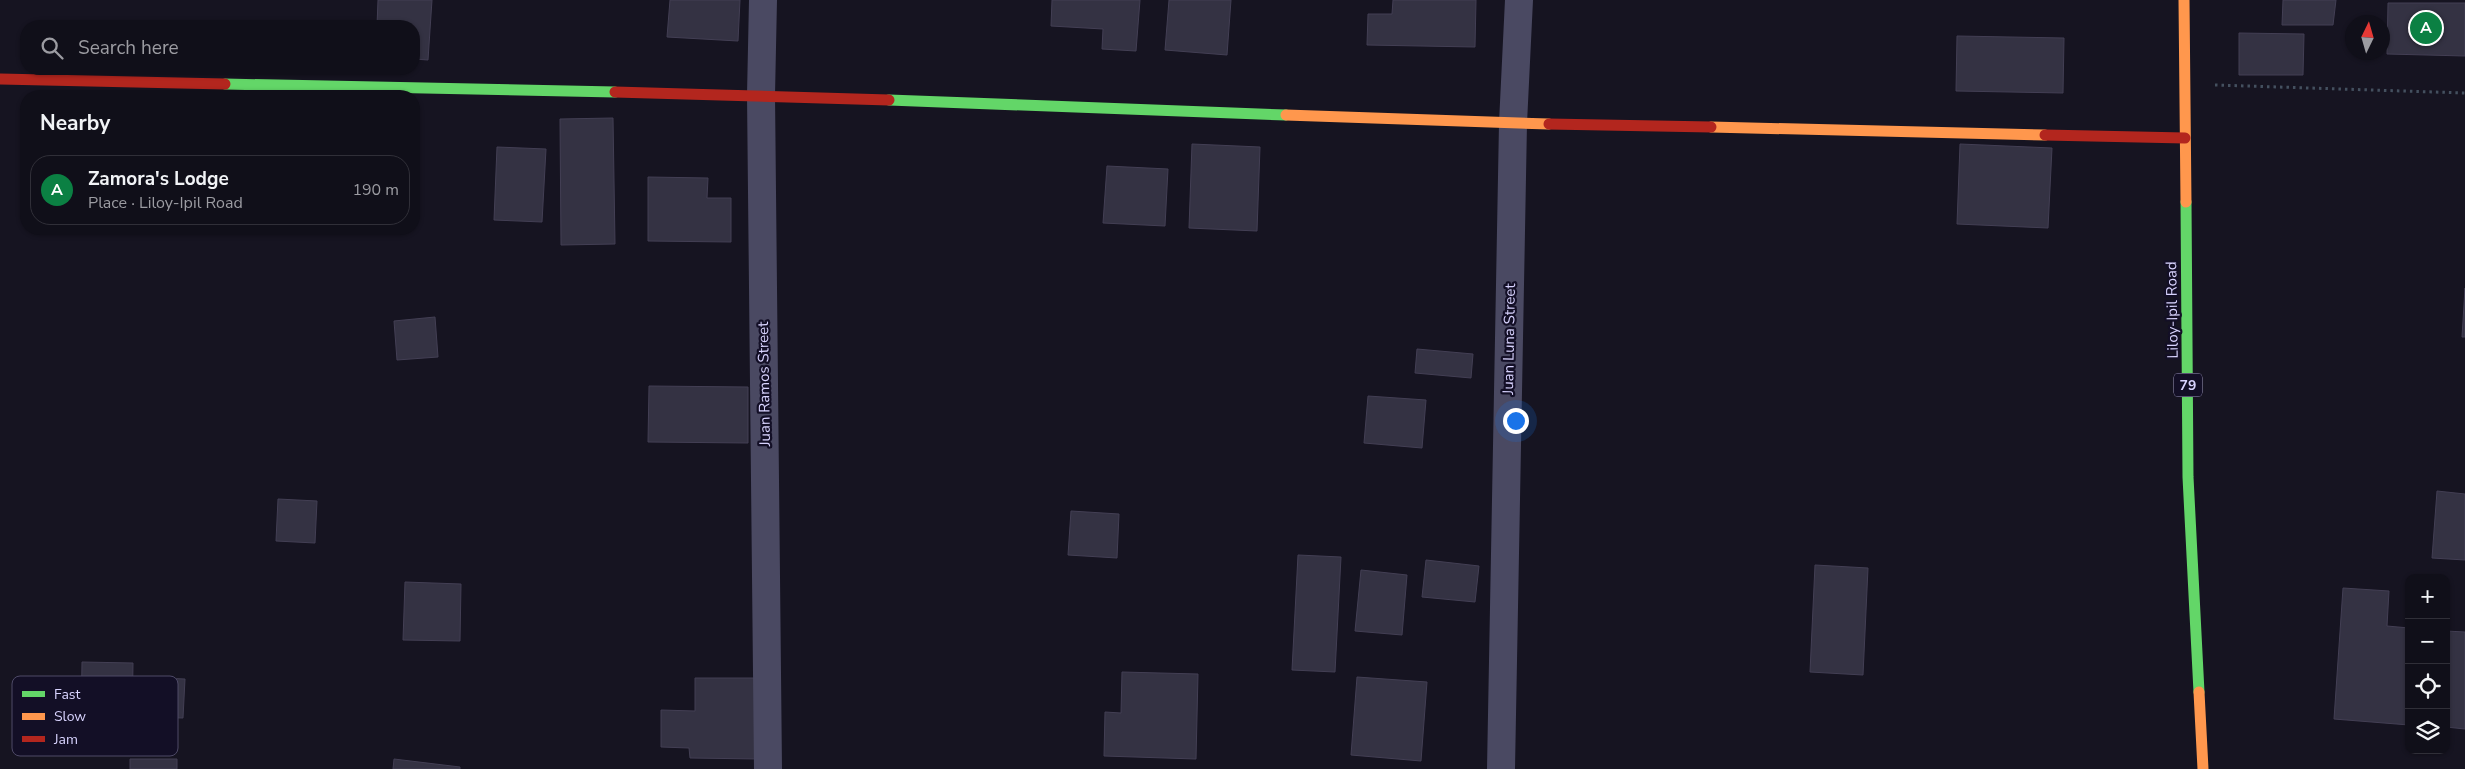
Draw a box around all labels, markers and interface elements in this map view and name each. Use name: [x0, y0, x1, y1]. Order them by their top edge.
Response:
pin: A: [2410, 9, 2442, 47]
north arrow: [2345, 15, 2390, 60]
search box: [20, 20, 420, 75]
icon: search: [38, 34, 66, 62]
text: Search here: [78, 35, 179, 61]
text: Nearby: [40, 109, 110, 137]
text: Zamora's Lodge: [88, 166, 229, 192]
text: A: [51, 179, 63, 201]
text: 190 m: [352, 179, 399, 201]
text: Place · Liloy-Ipil Road: [88, 192, 243, 214]
street label: Liloy-Ipil Road: [2161, 261, 2183, 359]
street label: Juan Luna Street: [1498, 282, 1520, 396]
street label: Juan Ramos Street: [753, 321, 775, 448]
road number: 79: [2174, 374, 2202, 396]
your location: [1503, 408, 1529, 434]
map controls: [2405, 574, 2450, 754]
button: +: [2405, 574, 2450, 619]
button: −: [2405, 619, 2450, 664]
button: locate: [2405, 664, 2450, 709]
legend: [12, 676, 178, 756]
text: Fast: [54, 685, 80, 704]
text: Slow: [54, 707, 86, 726]
button: layers: [2405, 709, 2450, 754]
text: Jam: [53, 730, 78, 749]

